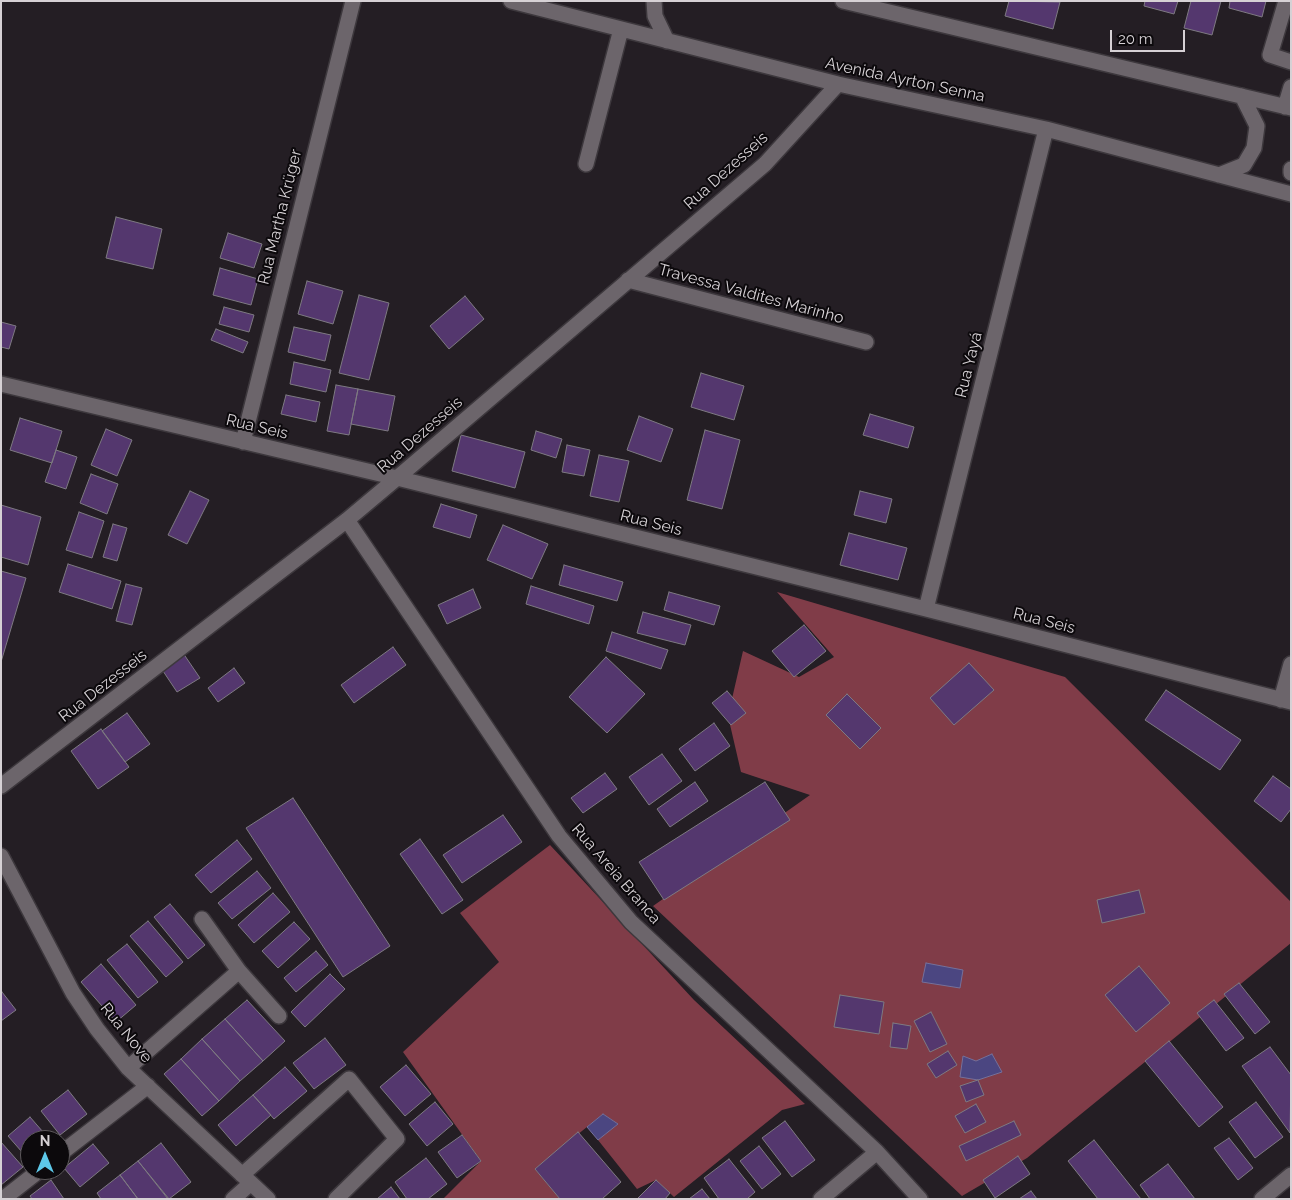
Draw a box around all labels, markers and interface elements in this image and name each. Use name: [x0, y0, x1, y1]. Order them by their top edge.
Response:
scale bar: [1112, 20, 1187, 52]
text: 20 m: [1118, 30, 1153, 48]
street label: Avenida Ayrton Senna: [823, 54, 987, 106]
street label: Rua Dezesseis: [680, 128, 772, 214]
street label: Rua Martha Krüger: [254, 147, 306, 287]
street label: Travessa Valdites Marinho: [656, 260, 846, 328]
street label: Rua Yayá: [952, 330, 986, 400]
street label: Rua Dezesseis: [374, 393, 466, 477]
street label: Rua Seis: [224, 411, 290, 443]
street label: Rua Seis: [618, 506, 684, 540]
street label: Rua Seis: [1011, 604, 1077, 638]
street label: Rua Dezesseis: [55, 646, 151, 726]
street label: Rua Areia Branca: [567, 820, 665, 928]
street label: Rua Nove: [96, 999, 156, 1067]
north arrow: [20, 1130, 70, 1180]
text: N: [40, 1133, 50, 1149]

